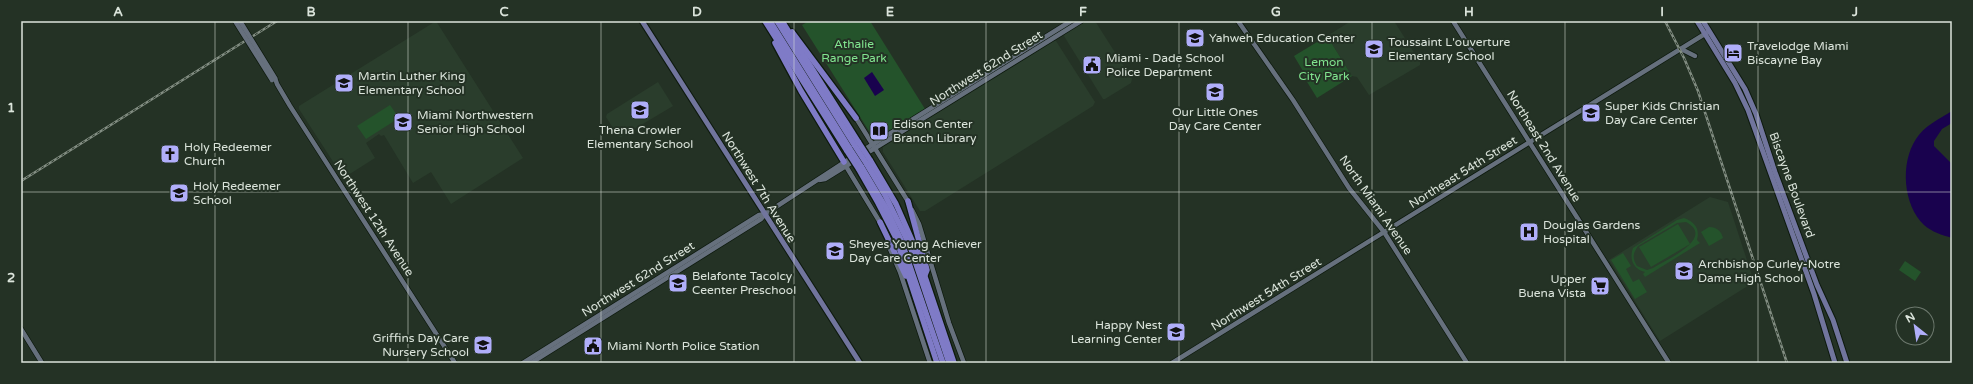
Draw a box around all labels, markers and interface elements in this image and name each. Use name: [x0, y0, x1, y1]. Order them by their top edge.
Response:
text: A: [113, 4, 123, 20]
text: B: [306, 4, 316, 20]
text: C: [499, 4, 509, 20]
text: D: [692, 4, 702, 20]
text: E: [886, 4, 894, 20]
text: F: [1079, 4, 1087, 20]
text: G: [1271, 4, 1281, 20]
text: H: [1464, 4, 1474, 20]
text: I: [1660, 4, 1664, 20]
text: J: [1851, 4, 1858, 20]
street label: Northwest 62nd Street: [927, 27, 1045, 108]
school or university icon: Yahweh Education Center: [1184, 27, 1206, 49]
place label: Yahweh Education Center: [1209, 31, 1355, 45]
place label: Toussaint L'ouverture Elementary School: [1388, 35, 1510, 63]
park label: Athalie Range Park: [821, 37, 887, 65]
school or university icon: Toussaint L'ouverture Elementary School: [1363, 38, 1385, 60]
place label: Travelodge Miami Biscayne Bay: [1747, 39, 1848, 67]
hotel icon: Travelodge Miami Biscayne Bay: [1722, 42, 1744, 64]
place label: Miami - Dade School Police Department: [1106, 51, 1224, 79]
public building icon: Miami - Dade School Police Department: [1081, 54, 1103, 76]
park label: Lemon City Park: [1298, 55, 1350, 83]
place label: Martin Luther King Elementary School: [358, 69, 465, 97]
school or university icon: Martin Luther King Elementary School: [333, 72, 355, 94]
school or university icon: Our Little Ones Day Care Center: [1204, 81, 1226, 103]
street label: Northeast 2nd Avenue: [1504, 88, 1584, 204]
school or university icon: Thena Crowler Elementary School: [629, 99, 651, 121]
place label: Super Kids Christian Day Care Center: [1605, 99, 1720, 127]
text: 1: [7, 100, 15, 116]
school or university icon: Super Kids Christian Day Care Center: [1580, 102, 1602, 124]
place label: Our Little Ones Day Care Center: [1169, 105, 1262, 133]
place label: Miami Northwestern Senior High School: [417, 108, 534, 136]
school or university icon: Miami Northwestern Senior High School: [392, 111, 414, 133]
place label: Edison Center Branch Library: [893, 117, 977, 145]
library icon: Edison Center Branch Library: [868, 120, 890, 142]
place label: Thena Crowler Elementary School: [587, 123, 693, 151]
street label: Northwest 7th Avenue: [719, 129, 799, 245]
street label: Biscayne Boulevard: [1766, 130, 1818, 240]
street label: Northeast 54th Street: [1406, 133, 1520, 211]
place label: Holy Redeemer Church: [184, 140, 272, 168]
church icon: Holy Redeemer Church: [159, 143, 181, 165]
street label: North Miami Avenue: [1337, 153, 1416, 257]
street label: Northwest 12th Avenue: [331, 157, 417, 279]
place label: Holy Redeemer School: [193, 179, 281, 207]
school or university icon: Holy Redeemer School: [168, 182, 190, 204]
place label: Douglas Gardens Hospital: [1543, 218, 1640, 246]
hospital icon: Douglas Gardens Hospital: [1518, 221, 1540, 243]
place label: Sheyes Young Achiever Day Care Center: [849, 237, 982, 265]
street label: Northwest 62nd Street: [579, 238, 697, 319]
school or university icon: Sheyes Young Achiever Day Care Center: [824, 240, 846, 262]
street label: Northwest 54th Street: [1208, 254, 1324, 334]
place label: Archbishop Curley-Notre Dame High School: [1698, 257, 1840, 285]
school or university icon: Archbishop Curley-Notre Dame High School: [1673, 260, 1695, 282]
place label: Belafonte Tacolcy Ceenter Preschool: [692, 269, 796, 297]
text: 2: [7, 270, 15, 286]
school or university icon: Belafonte Tacolcy Ceenter Preschool: [667, 272, 689, 294]
place label: Upper Buena Vista: [1518, 272, 1586, 300]
supermarket icon: Upper Buena Vista: [1589, 275, 1611, 297]
north arrow: [1895, 306, 1935, 346]
text: N: [1903, 310, 1917, 326]
place label: Happy Nest Learning Center: [1071, 318, 1162, 346]
school or university icon: Happy Nest Learning Center: [1165, 321, 1187, 343]
place label: Griffins Day Care Nursery School: [372, 331, 469, 359]
school or university icon: Griffins Day Care Nursery School: [472, 334, 494, 356]
public building icon: Miami North Police Station: [582, 335, 604, 357]
place label: Miami North Police Station: [607, 339, 760, 353]

